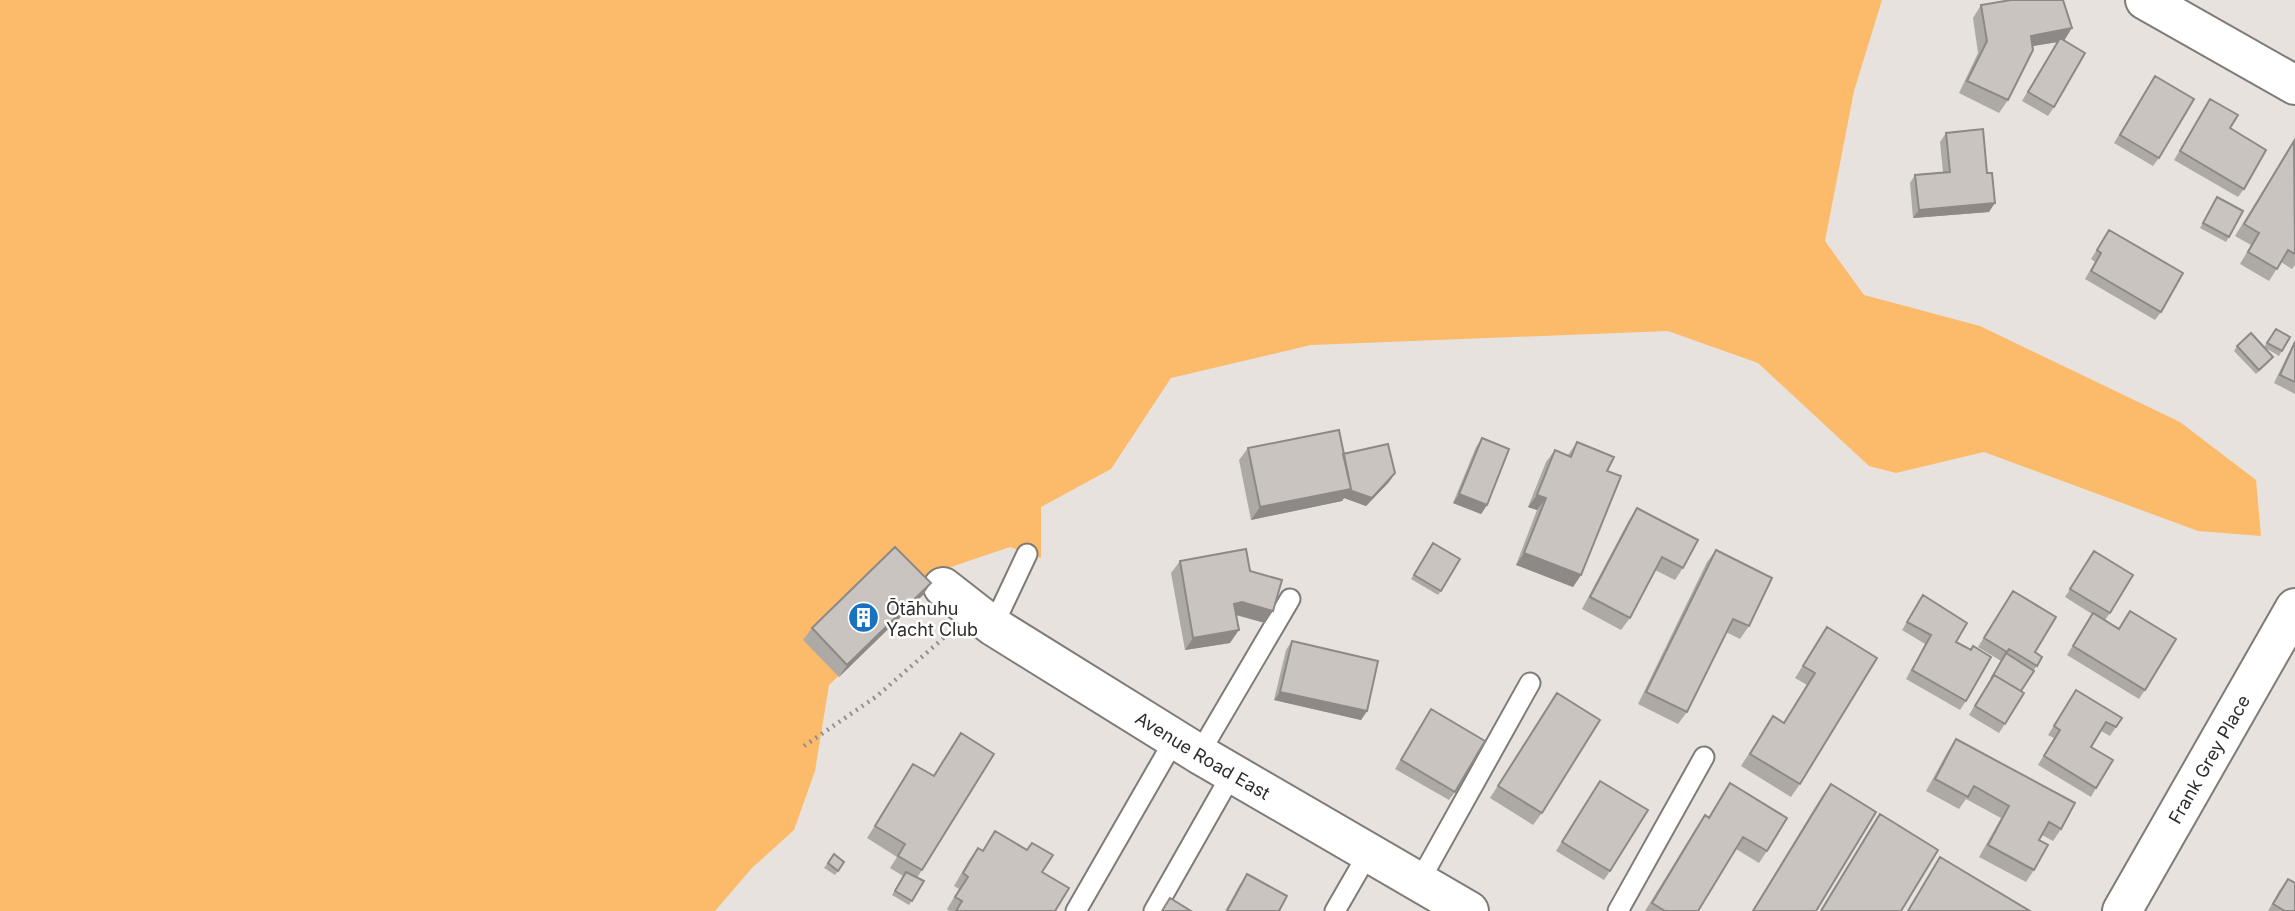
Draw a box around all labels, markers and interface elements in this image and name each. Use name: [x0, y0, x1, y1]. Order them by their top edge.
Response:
place label: Ōtāhuhu Yacht Club: [886, 598, 978, 640]
building icon: Ōtāhuhu Yacht Club: [846, 601, 880, 635]
street label: Frank Grey Place: [2164, 691, 2254, 827]
street label: Avenue Road East: [1132, 707, 1274, 804]

